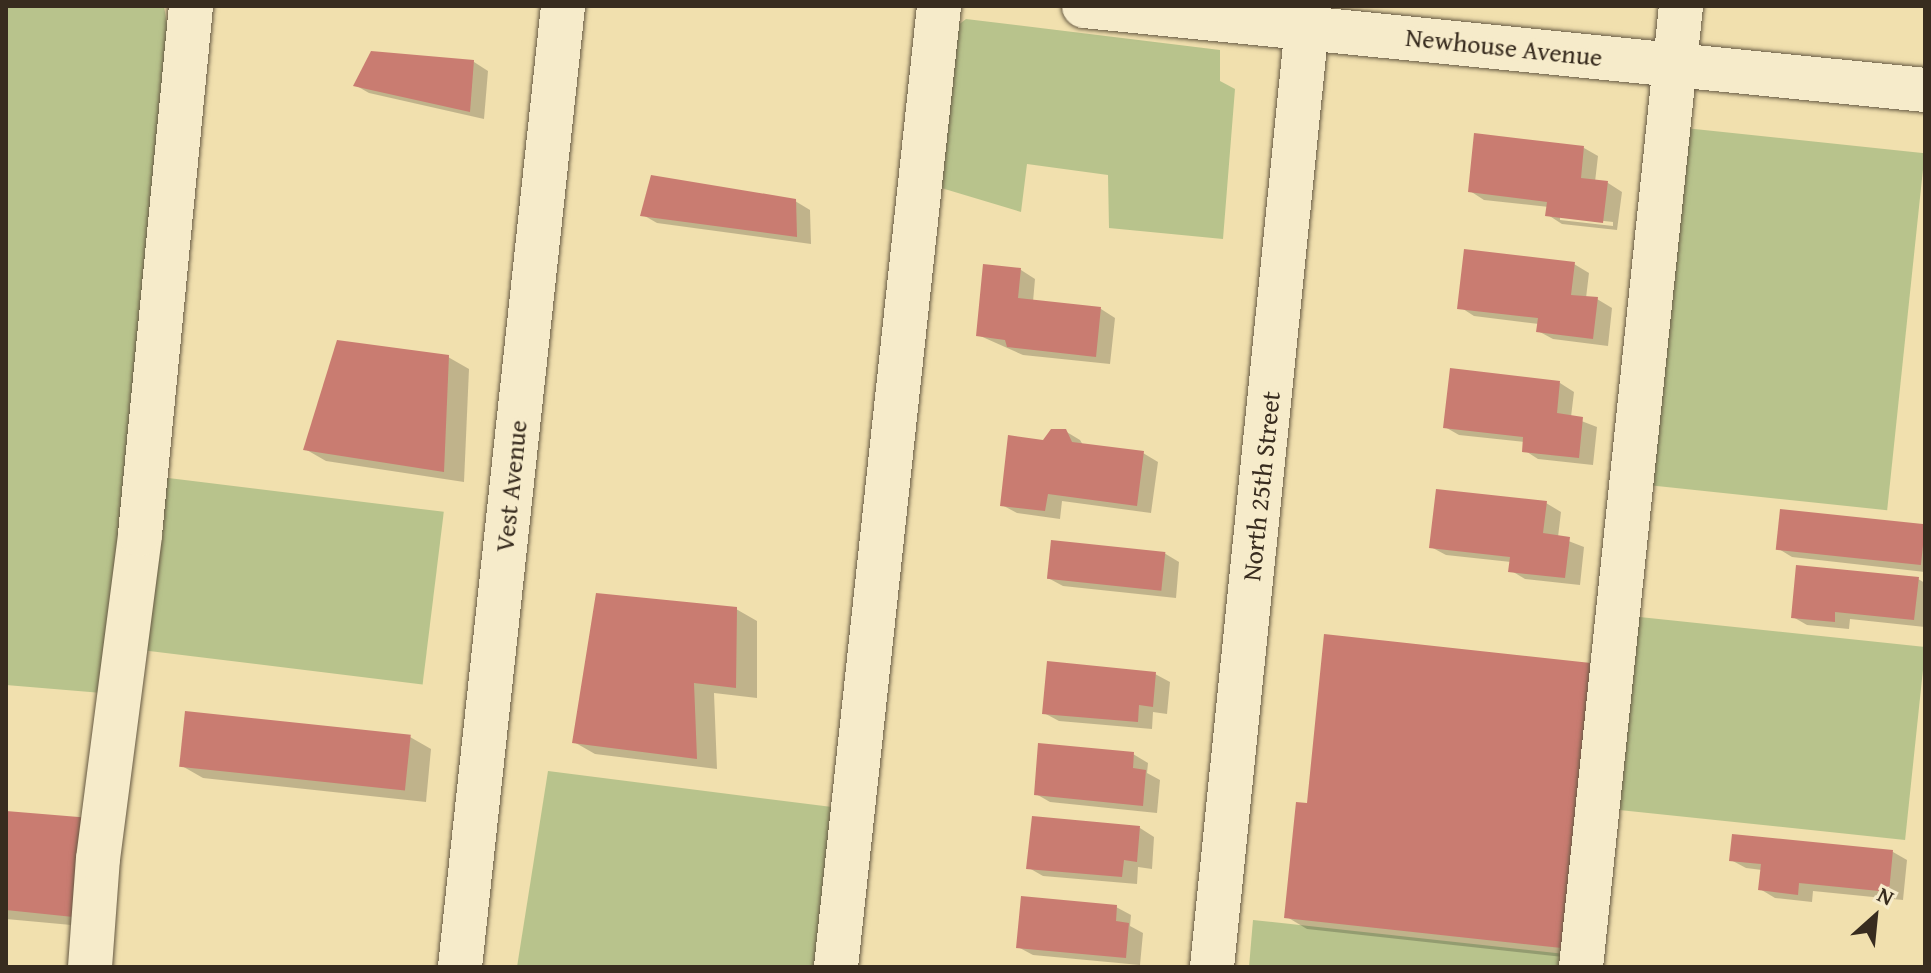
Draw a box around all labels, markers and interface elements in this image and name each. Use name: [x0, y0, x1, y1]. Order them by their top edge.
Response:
street label: Newhouse Avenue: [1404, 21, 1604, 73]
street label: North 25th Street: [1236, 389, 1286, 583]
street label: Vest Avenue: [489, 418, 533, 554]
north arrow: [1835, 877, 1915, 957]
text: N: [1872, 878, 1900, 913]

